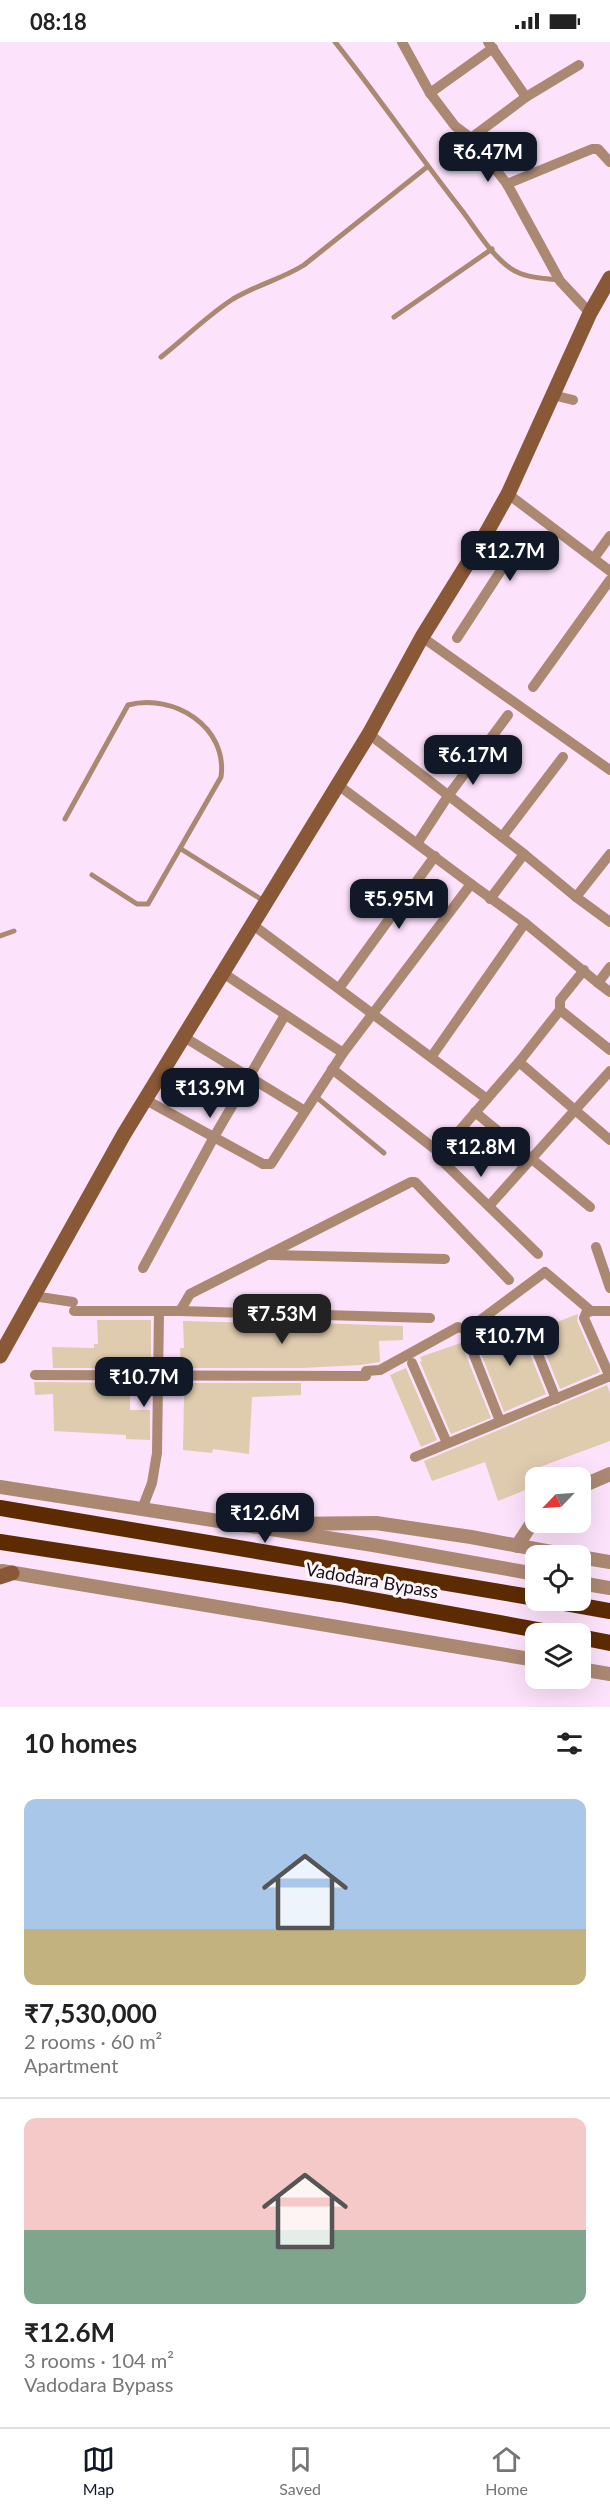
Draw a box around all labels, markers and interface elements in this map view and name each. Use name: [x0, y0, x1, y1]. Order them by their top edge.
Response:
text: 08:18: [30, 8, 87, 35]
pin: ₹6.47M: [439, 132, 537, 183]
text: ₹6.47M: [453, 139, 523, 163]
pin: ₹12.7M: [461, 531, 559, 582]
text: ₹12.7M: [475, 538, 545, 562]
pin: ₹6.17M: [424, 735, 522, 786]
text: ₹6.17M: [438, 742, 508, 766]
pin: ₹5.95M: [350, 879, 448, 930]
text: ₹5.95M: [364, 886, 434, 910]
pin: ₹13.9M: [161, 1068, 259, 1119]
text: ₹13.9M: [175, 1075, 245, 1099]
pin: ₹12.8M: [432, 1127, 530, 1178]
text: ₹12.8M: [446, 1134, 516, 1158]
pin: ₹7.53M: [233, 1294, 331, 1345]
text: ₹7.53M: [247, 1301, 317, 1325]
pin: ₹10.7M: [461, 1316, 559, 1367]
text: ₹10.7M: [475, 1323, 545, 1347]
pin: ₹10.7M: [95, 1357, 193, 1408]
text: ₹10.7M: [109, 1364, 179, 1388]
north arrow: [525, 1467, 591, 1533]
map controls: [525, 1467, 591, 1689]
pin: ₹12.6M: [216, 1493, 314, 1544]
text: ₹12.6M: [230, 1500, 300, 1524]
button: locate: [525, 1545, 591, 1611]
street label: Vadodara Bypass: [304, 1558, 440, 1603]
button: layers: [525, 1623, 591, 1689]
text: 10 homes: [24, 1727, 137, 1759]
icon: filters: [553, 1727, 586, 1760]
icon: home: [251, 1838, 359, 1946]
text: ₹7,530,000: [24, 1997, 157, 2029]
text: 2 rooms · 60 m²: [24, 2029, 162, 2053]
text: Apartment: [24, 2053, 118, 2077]
icon: home: [251, 2157, 359, 2265]
text: ₹12.6M: [24, 2316, 115, 2348]
text: 3 rooms · 104 m²: [24, 2348, 174, 2372]
text: Vadodara Bypass: [24, 2372, 173, 2396]
tab: Map: [82, 2443, 115, 2498]
tab: Saved: [279, 2443, 321, 2498]
tab: Home: [485, 2443, 528, 2498]

